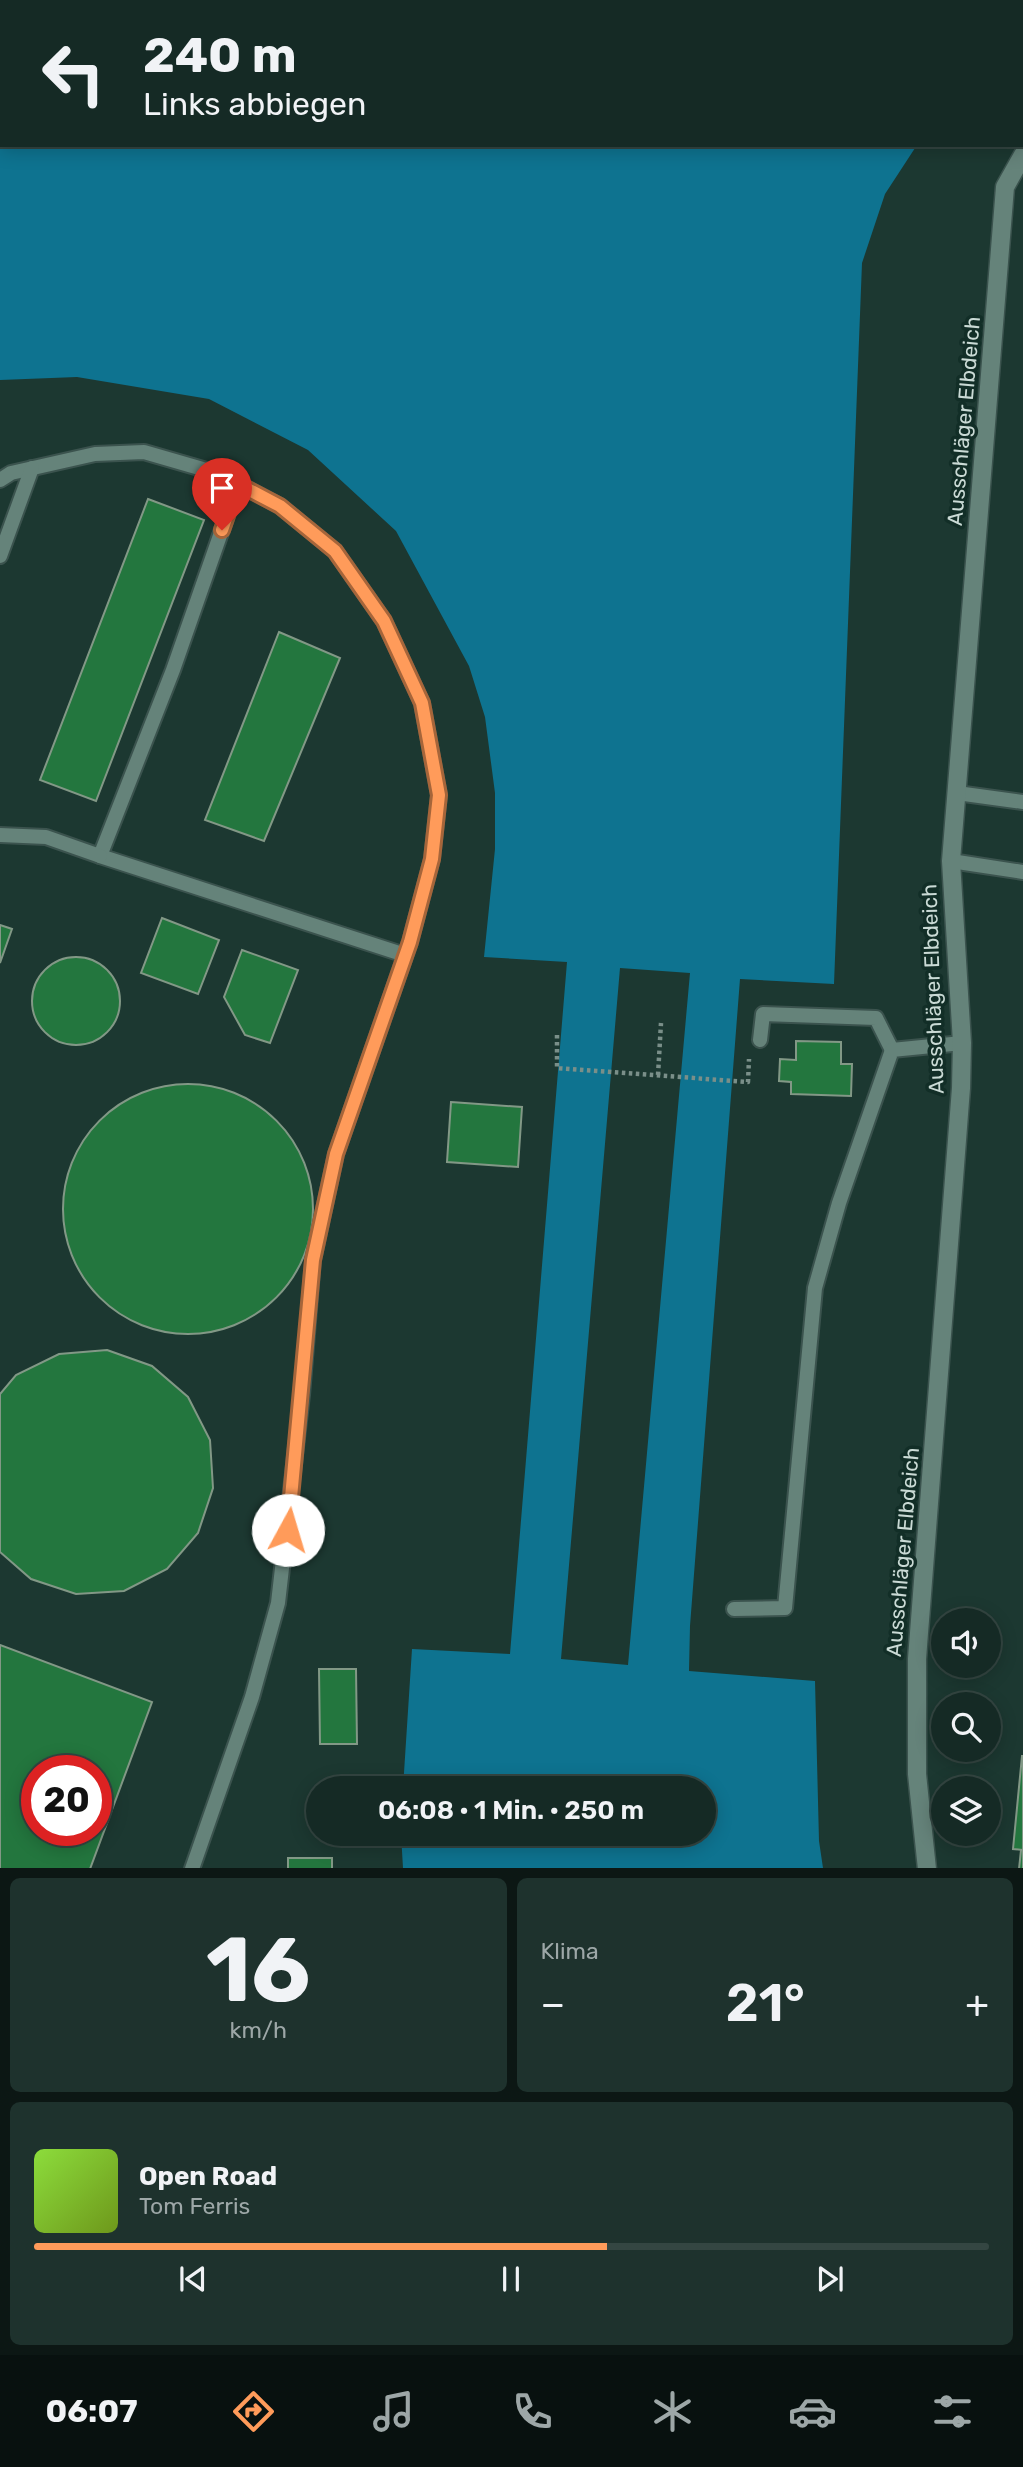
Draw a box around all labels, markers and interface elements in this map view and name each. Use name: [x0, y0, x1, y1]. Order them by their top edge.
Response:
text: 240 m: [143, 26, 297, 84]
icon: left: [28, 28, 119, 119]
text: Links abbiegen: [143, 85, 366, 123]
street label: Ausschläger Elbdeich: [942, 315, 985, 527]
pin: [192, 458, 252, 530]
icon: arrive: [203, 469, 241, 507]
street label: Ausschläger Elbdeich: [916, 884, 949, 1094]
street label: Ausschläger Elbdeich: [881, 1446, 924, 1658]
position arrow: [251, 1493, 325, 1567]
map controls: [931, 1608, 1001, 1846]
button: sound: [931, 1608, 1001, 1678]
button: search: [931, 1692, 1001, 1762]
speed limit sign: 20: [21, 1755, 112, 1846]
button: layers: [931, 1776, 1001, 1846]
text: 06:08 · 1 Min. · 250 m: [378, 1795, 644, 1826]
text: 16: [206, 1916, 310, 2024]
text: Klima: [541, 1937, 599, 1965]
text: 21°: [726, 1972, 805, 2034]
text: −: [541, 1981, 565, 2027]
text: +: [965, 1981, 989, 2027]
text: km/h: [230, 2016, 287, 2044]
text: Open Road: [139, 2161, 277, 2192]
text: Tom Ferris: [139, 2192, 250, 2220]
icon: previous: [174, 2260, 212, 2298]
icon: pause: [492, 2260, 530, 2298]
icon: next: [811, 2260, 849, 2298]
icon: directions: [229, 2387, 278, 2436]
icon: music: [369, 2387, 418, 2436]
icon: phone: [508, 2387, 557, 2436]
icon: climate: [648, 2387, 697, 2436]
icon: car: [788, 2387, 837, 2436]
icon: filters: [928, 2387, 977, 2436]
text: 06:07: [45, 2392, 138, 2430]

